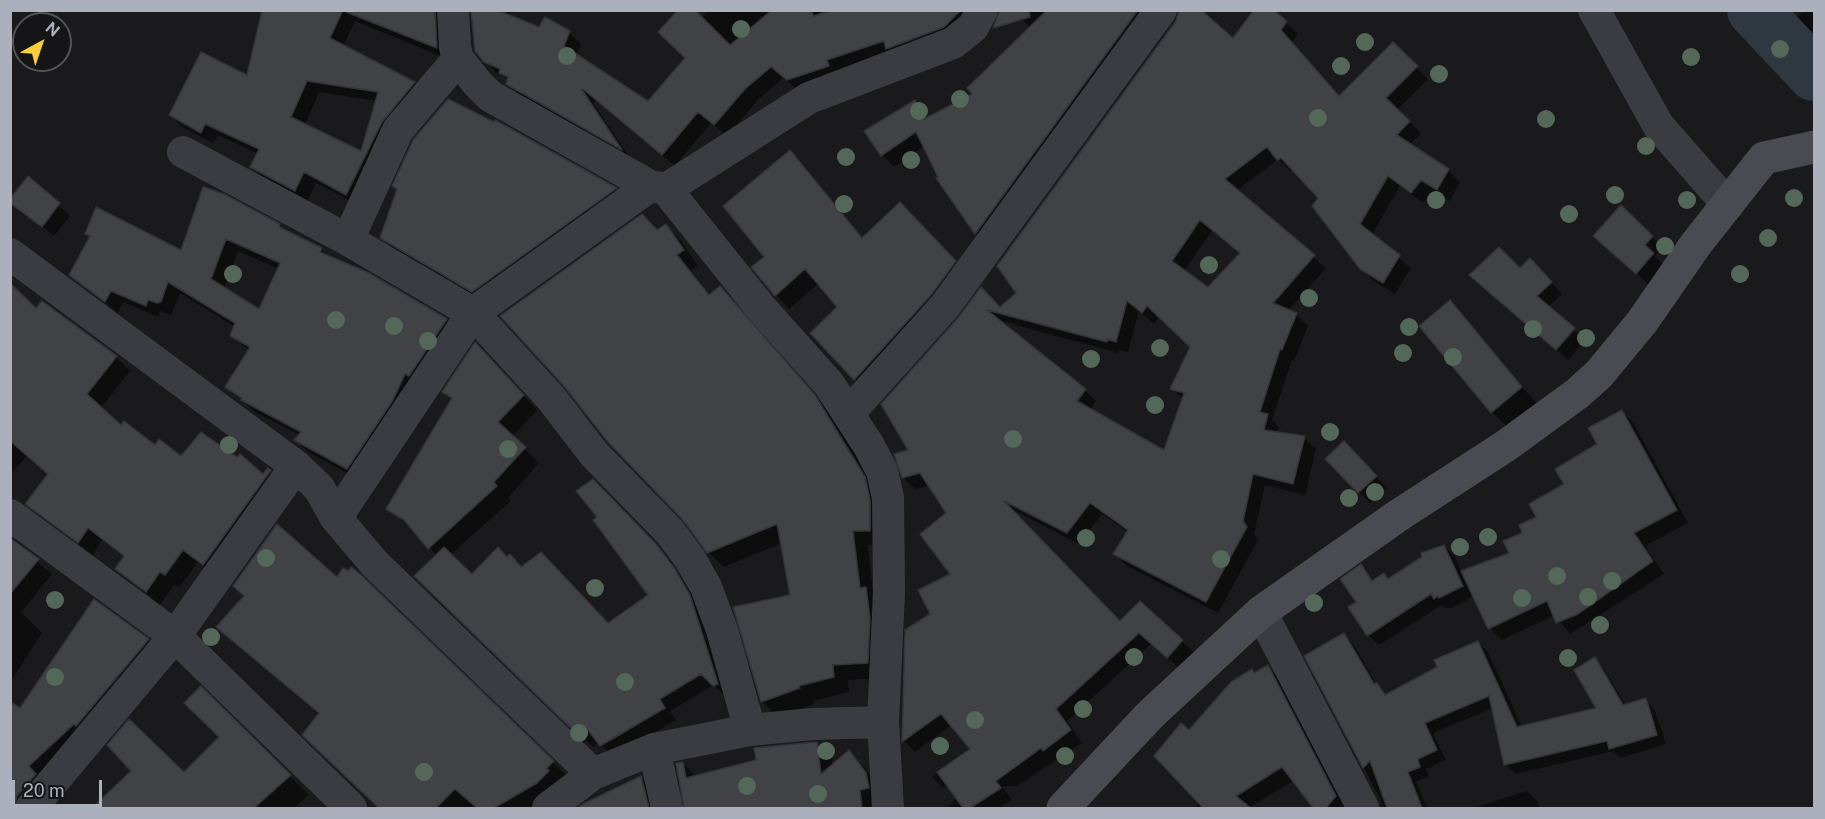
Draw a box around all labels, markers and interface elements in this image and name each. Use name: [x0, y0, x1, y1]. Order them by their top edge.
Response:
north arrow: [12, 12, 72, 72]
text: N: [42, 18, 64, 41]
scale bar: [15, 768, 105, 806]
text: 20 m: [23, 780, 65, 801]

